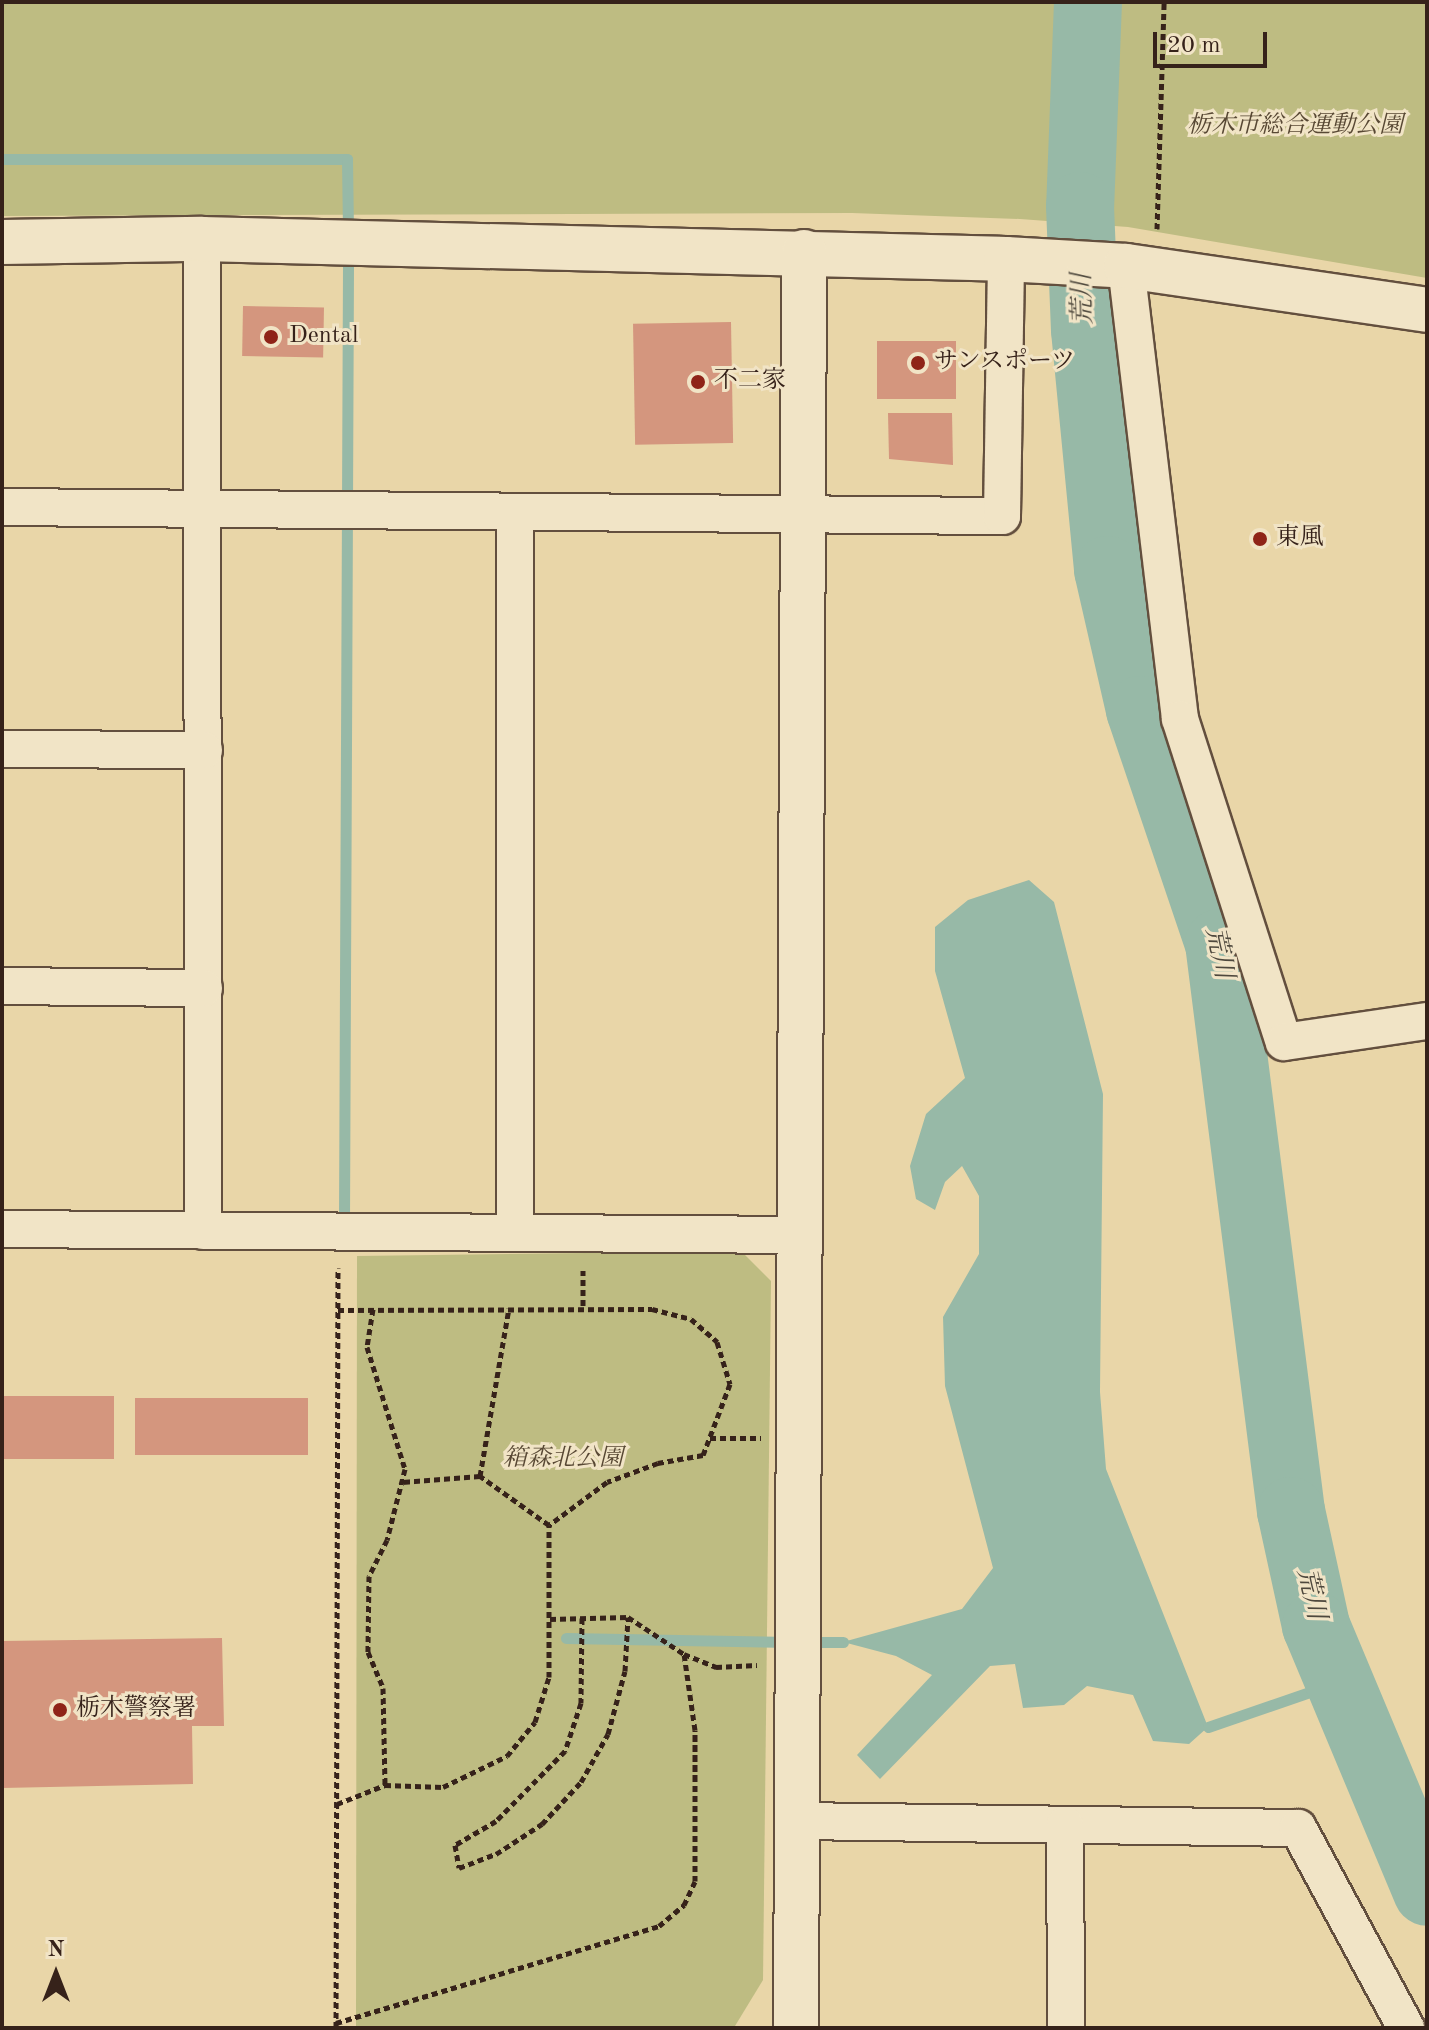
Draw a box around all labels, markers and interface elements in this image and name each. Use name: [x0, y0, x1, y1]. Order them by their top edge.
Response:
scale bar: [1157, 16, 1271, 66]
text: 20 m: [1167, 34, 1221, 58]
park label: 栃木市総合運動公園: [1187, 113, 1403, 141]
water label: 荒川: [1068, 272, 1100, 326]
place label: Dental: [289, 323, 358, 351]
marker: Dental: [260, 326, 282, 348]
place label: サンスポーツ: [934, 349, 1078, 377]
marker: サンスポーツ: [909, 354, 927, 372]
place label: 不二家: [714, 368, 786, 396]
marker: 不二家: [689, 373, 707, 391]
place label: 東風: [1276, 525, 1324, 553]
marker: 東風: [1251, 530, 1269, 548]
water label: 荒川: [1197, 924, 1239, 982]
park label: 箱森北公園: [503, 1446, 623, 1474]
water label: 荒川: [1289, 1565, 1331, 1623]
place label: 栃木警察署: [76, 1696, 196, 1724]
marker: 栃木警察署: [51, 1701, 69, 1719]
north arrow: [16, 1934, 96, 2014]
text: N: [48, 1939, 64, 1961]

